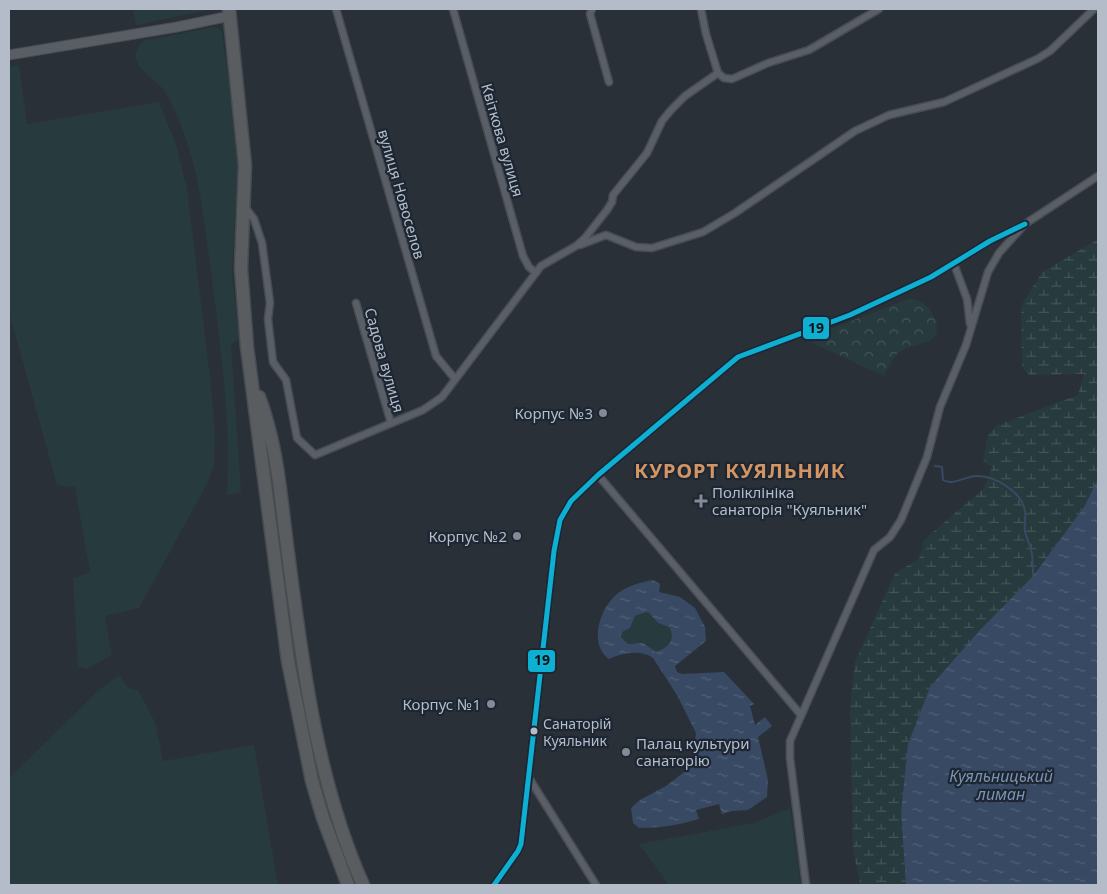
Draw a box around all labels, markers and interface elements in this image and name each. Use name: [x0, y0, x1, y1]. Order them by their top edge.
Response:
street label: Квіткова вулиця: [477, 81, 529, 199]
street label: вулиця Новоселов: [374, 127, 430, 261]
street label: Садова вулиця: [361, 305, 409, 415]
line badge: 19: [802, 316, 830, 340]
text: 19: [808, 318, 824, 337]
place label: Корпус №3: [514, 403, 593, 423]
marker: Корпус №3: [597, 407, 609, 419]
district label: КУРОРТ КУЯЛЬНИК: [634, 457, 846, 484]
place label: Поліклініка санаторія "Куяльник": [712, 482, 867, 519]
marker: Поліклініка санаторія "Куяльник": [694, 494, 708, 508]
place label: Корпус №2: [428, 526, 507, 546]
marker: Корпус №2: [511, 530, 523, 542]
line badge: 19: [527, 649, 556, 673]
text: 19: [534, 650, 550, 669]
place label: Корпус №1: [402, 694, 481, 714]
marker: Корпус №1: [485, 698, 497, 710]
place label: Санаторій Куяльник: [543, 714, 612, 750]
marker: Санаторій Куяльник: [529, 726, 539, 736]
place label: Палац культури санаторію: [636, 733, 750, 770]
marker: Палац культури санаторію: [620, 746, 632, 758]
water label: Куяльницький лиман: [949, 765, 1053, 805]

